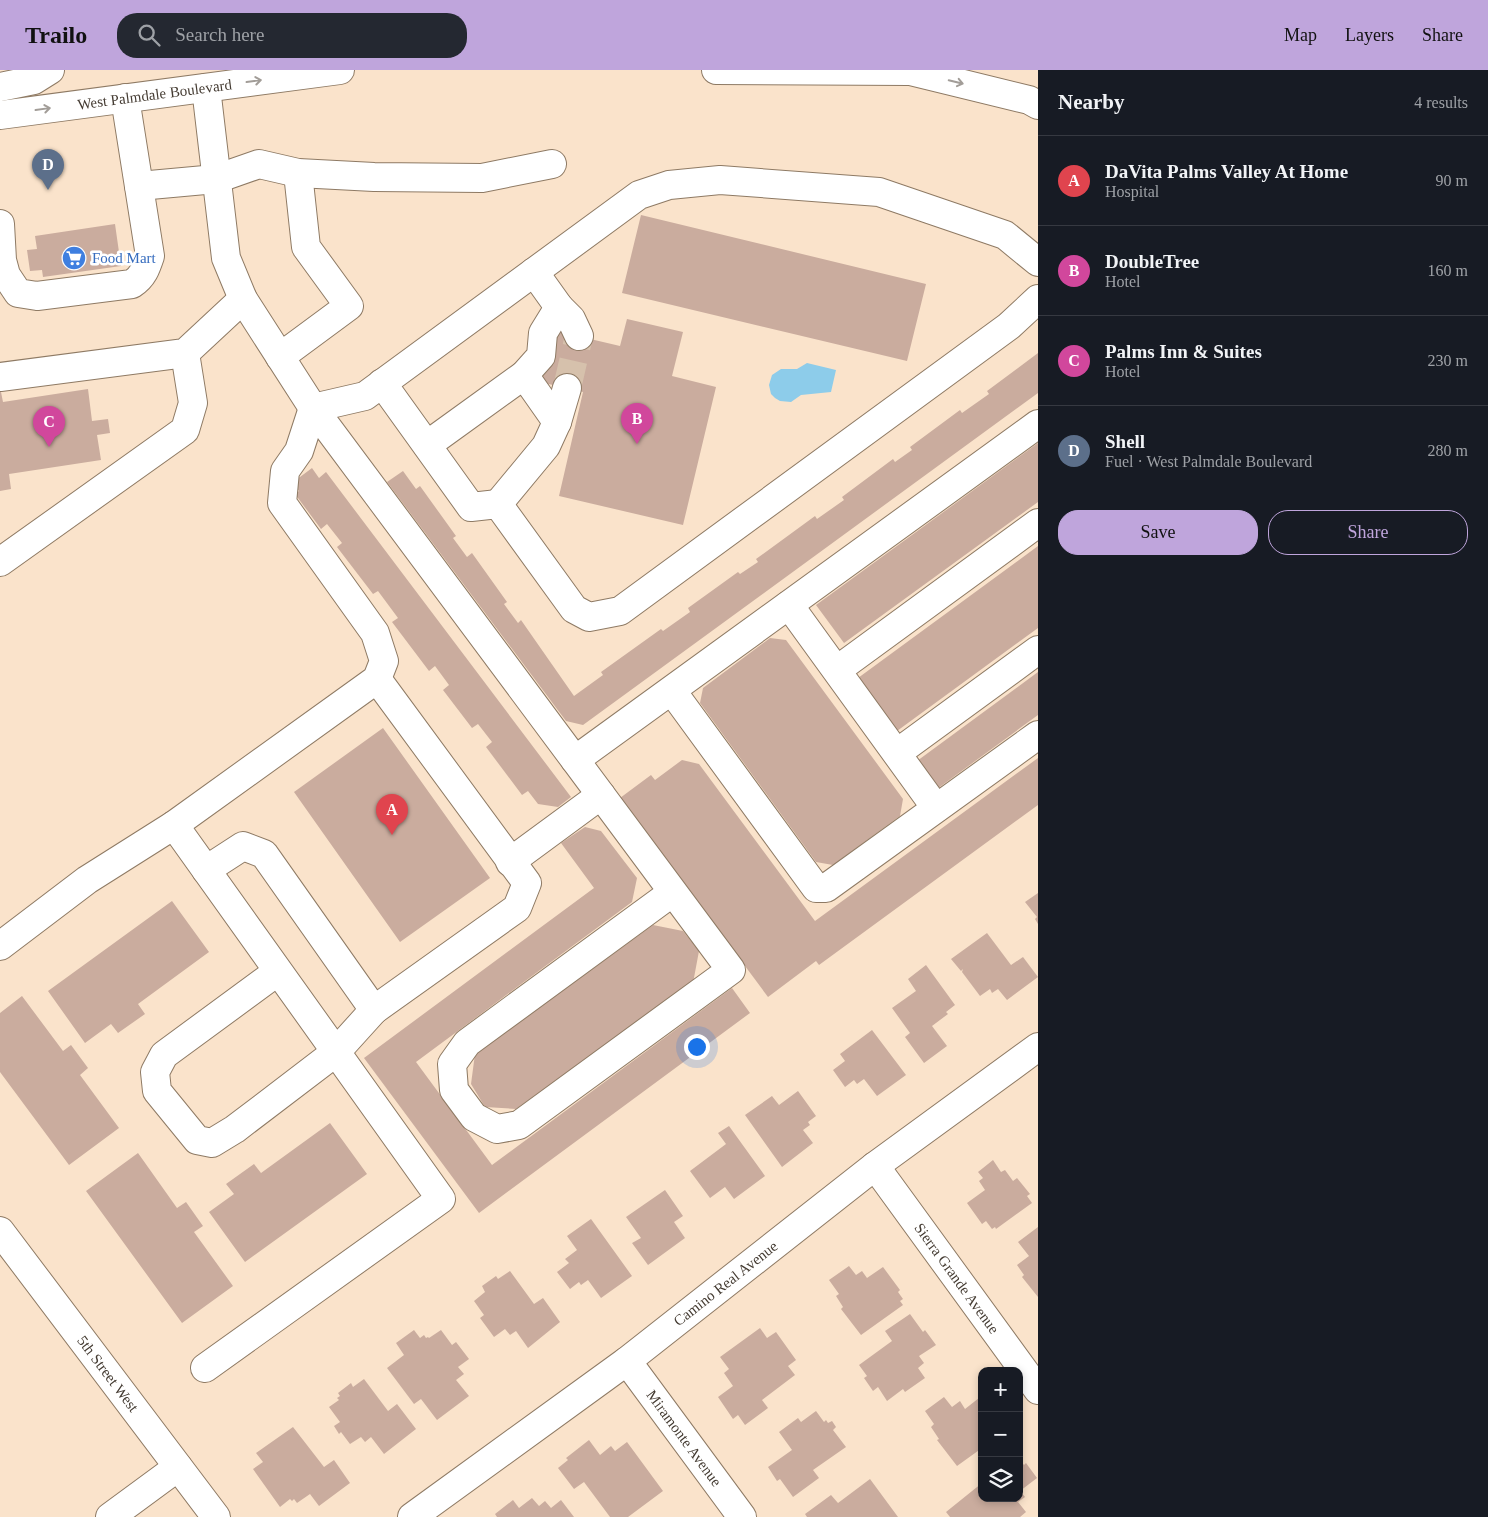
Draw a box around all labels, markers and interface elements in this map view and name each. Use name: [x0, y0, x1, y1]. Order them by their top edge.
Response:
search box: [117, 13, 467, 58]
icon: search: [135, 21, 163, 49]
text: Trailo: [25, 22, 87, 48]
text: Search here: [175, 24, 264, 45]
text: Map: [1284, 25, 1317, 45]
text: Layers: [1345, 25, 1394, 45]
text: Share: [1422, 25, 1463, 45]
street label: West Palmdale Boulevard: [76, 76, 233, 113]
one-way arrow: [246, 76, 262, 86]
one-way arrow: [947, 78, 963, 87]
text: Nearby: [1058, 90, 1125, 114]
text: 4 results: [1414, 94, 1468, 111]
one-way arrow: [34, 104, 50, 114]
pin: D: [32, 149, 64, 190]
text: DaVita Palms Valley At Home: [1105, 161, 1348, 182]
text: A: [1068, 172, 1080, 189]
text: 90 m: [1436, 172, 1468, 189]
text: Hospital: [1105, 183, 1159, 200]
supermarket icon: Food Mart: [61, 245, 87, 271]
place label: Food Mart: [92, 250, 157, 266]
text: DoubleTree: [1105, 251, 1199, 272]
text: B: [1069, 262, 1079, 279]
text: 160 m: [1428, 262, 1468, 279]
text: Hotel: [1105, 273, 1141, 290]
text: Palms Inn & Suites: [1105, 341, 1262, 362]
text: C: [1068, 352, 1080, 369]
text: 230 m: [1428, 352, 1468, 369]
text: Hotel: [1105, 363, 1141, 380]
pin: B: [621, 403, 653, 444]
pin: C: [33, 406, 65, 447]
text: Shell: [1105, 431, 1145, 452]
text: D: [1068, 442, 1080, 459]
text: 280 m: [1428, 442, 1468, 459]
text: Fuel · West Palmdale Boulevard: [1105, 453, 1312, 470]
button: Save: [1058, 510, 1258, 555]
button: Share: [1268, 510, 1468, 555]
pin: A: [376, 794, 408, 835]
your location: [684, 1034, 710, 1060]
street label: Sierra Grande Avenue: [911, 1220, 1002, 1337]
street label: Camino Real Avenue: [671, 1238, 781, 1329]
street label: 5th Street West: [74, 1333, 142, 1416]
map controls: [978, 1367, 1023, 1502]
button: +: [978, 1367, 1023, 1412]
street label: Miramonte Avenue: [643, 1387, 725, 1490]
button: −: [978, 1412, 1023, 1457]
button: layers: [978, 1457, 1023, 1502]

